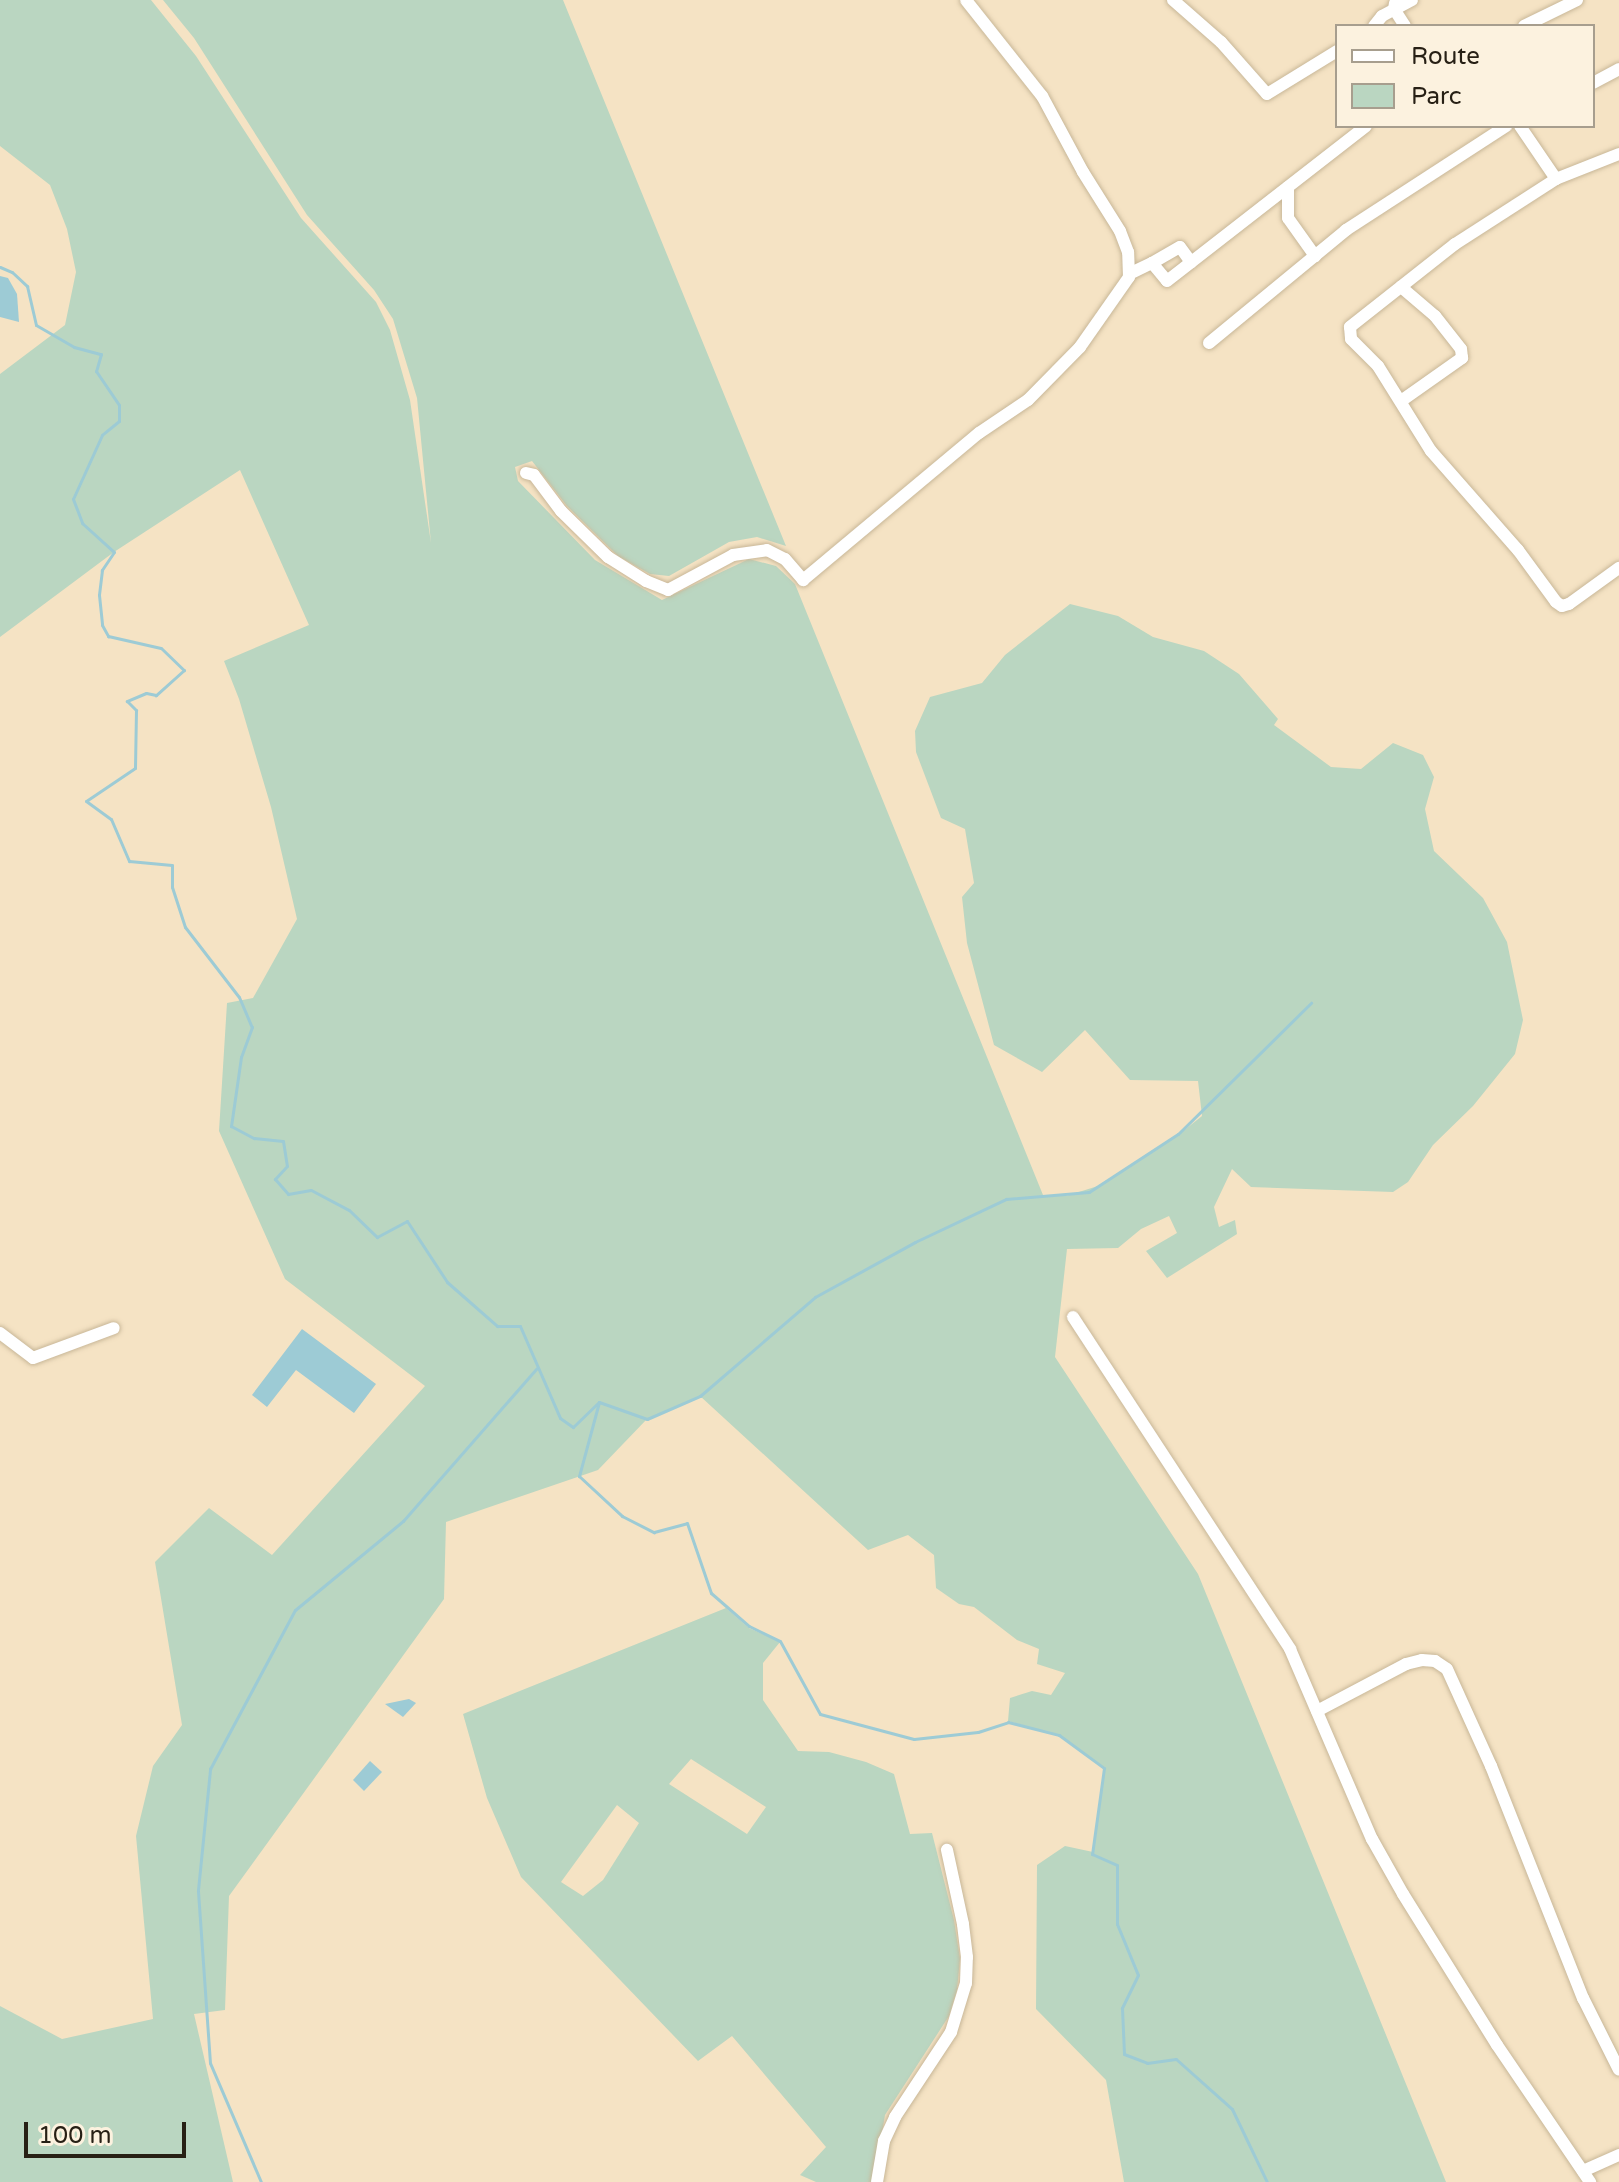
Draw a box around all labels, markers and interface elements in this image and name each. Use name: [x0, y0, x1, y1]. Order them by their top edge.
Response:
legend: [1335, 24, 1595, 128]
text: Route: [1411, 42, 1480, 71]
text: Parc: [1411, 82, 1462, 111]
scale bar: [28, 2106, 190, 2156]
text: 100 m: [38, 2121, 112, 2150]

